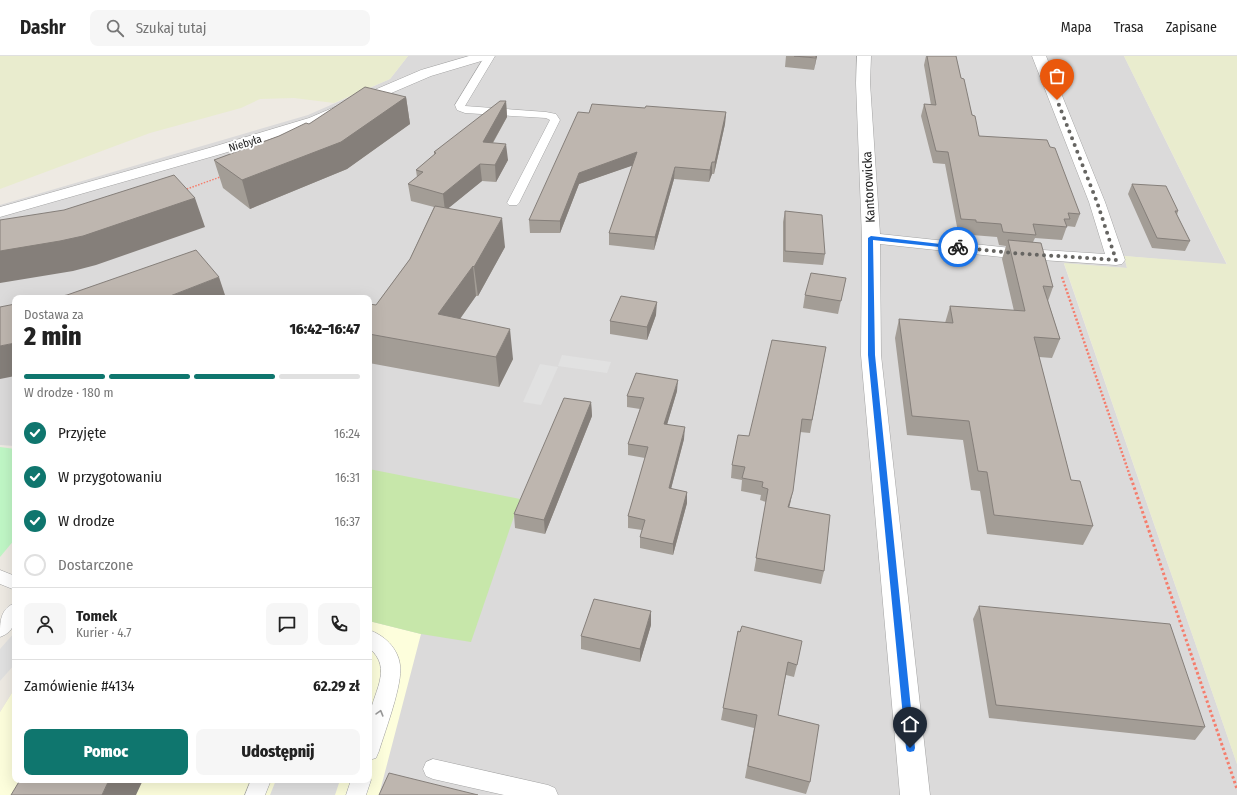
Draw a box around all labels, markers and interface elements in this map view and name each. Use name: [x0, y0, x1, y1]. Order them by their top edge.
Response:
search box: [90, 10, 370, 46]
text: Dashr: [20, 16, 66, 39]
icon: search: [104, 17, 126, 39]
text: Szukaj tutaj: [136, 19, 206, 37]
text: Mapa: [1061, 19, 1092, 36]
text: Trasa: [1114, 19, 1144, 36]
text: Zapisane: [1166, 19, 1217, 36]
pin: [1040, 59, 1074, 100]
icon: bag: [1046, 65, 1068, 87]
street label: Niebyła: [227, 132, 263, 155]
street label: Kantorowicka: [859, 151, 878, 223]
courier: [938, 227, 978, 267]
icon: bike: [947, 236, 969, 258]
text: Dostawa za: [24, 307, 84, 322]
text: 16:42–16:47: [289, 320, 360, 338]
text: 2 min: [24, 321, 82, 352]
text: W drodze · 180 m: [24, 385, 113, 400]
icon: check: [24, 422, 46, 444]
text: Przyjęte: [58, 424, 107, 442]
text: 16:24: [334, 426, 360, 441]
icon: check: [24, 466, 46, 488]
text: W przygotowaniu: [58, 468, 162, 486]
text: 16:31: [335, 470, 360, 485]
icon: check: [24, 510, 46, 532]
text: W drodze: [58, 512, 115, 530]
text: 16:37: [335, 514, 360, 529]
text: Dostarczone: [58, 556, 133, 574]
button: person: [24, 603, 66, 645]
button: chat: [266, 603, 308, 645]
button: phone: [318, 603, 360, 645]
text: Tomek: [76, 607, 117, 625]
text: Kurier · 4.7: [76, 625, 132, 640]
text: Zamówienie #4134: [24, 677, 135, 695]
text: 62.29 zł: [313, 677, 360, 695]
pin: [893, 707, 927, 748]
one-way arrow: [375, 710, 384, 717]
icon: home: [899, 713, 921, 735]
button: Pomoc: [24, 729, 188, 775]
button: Udostępnij: [196, 729, 360, 775]

